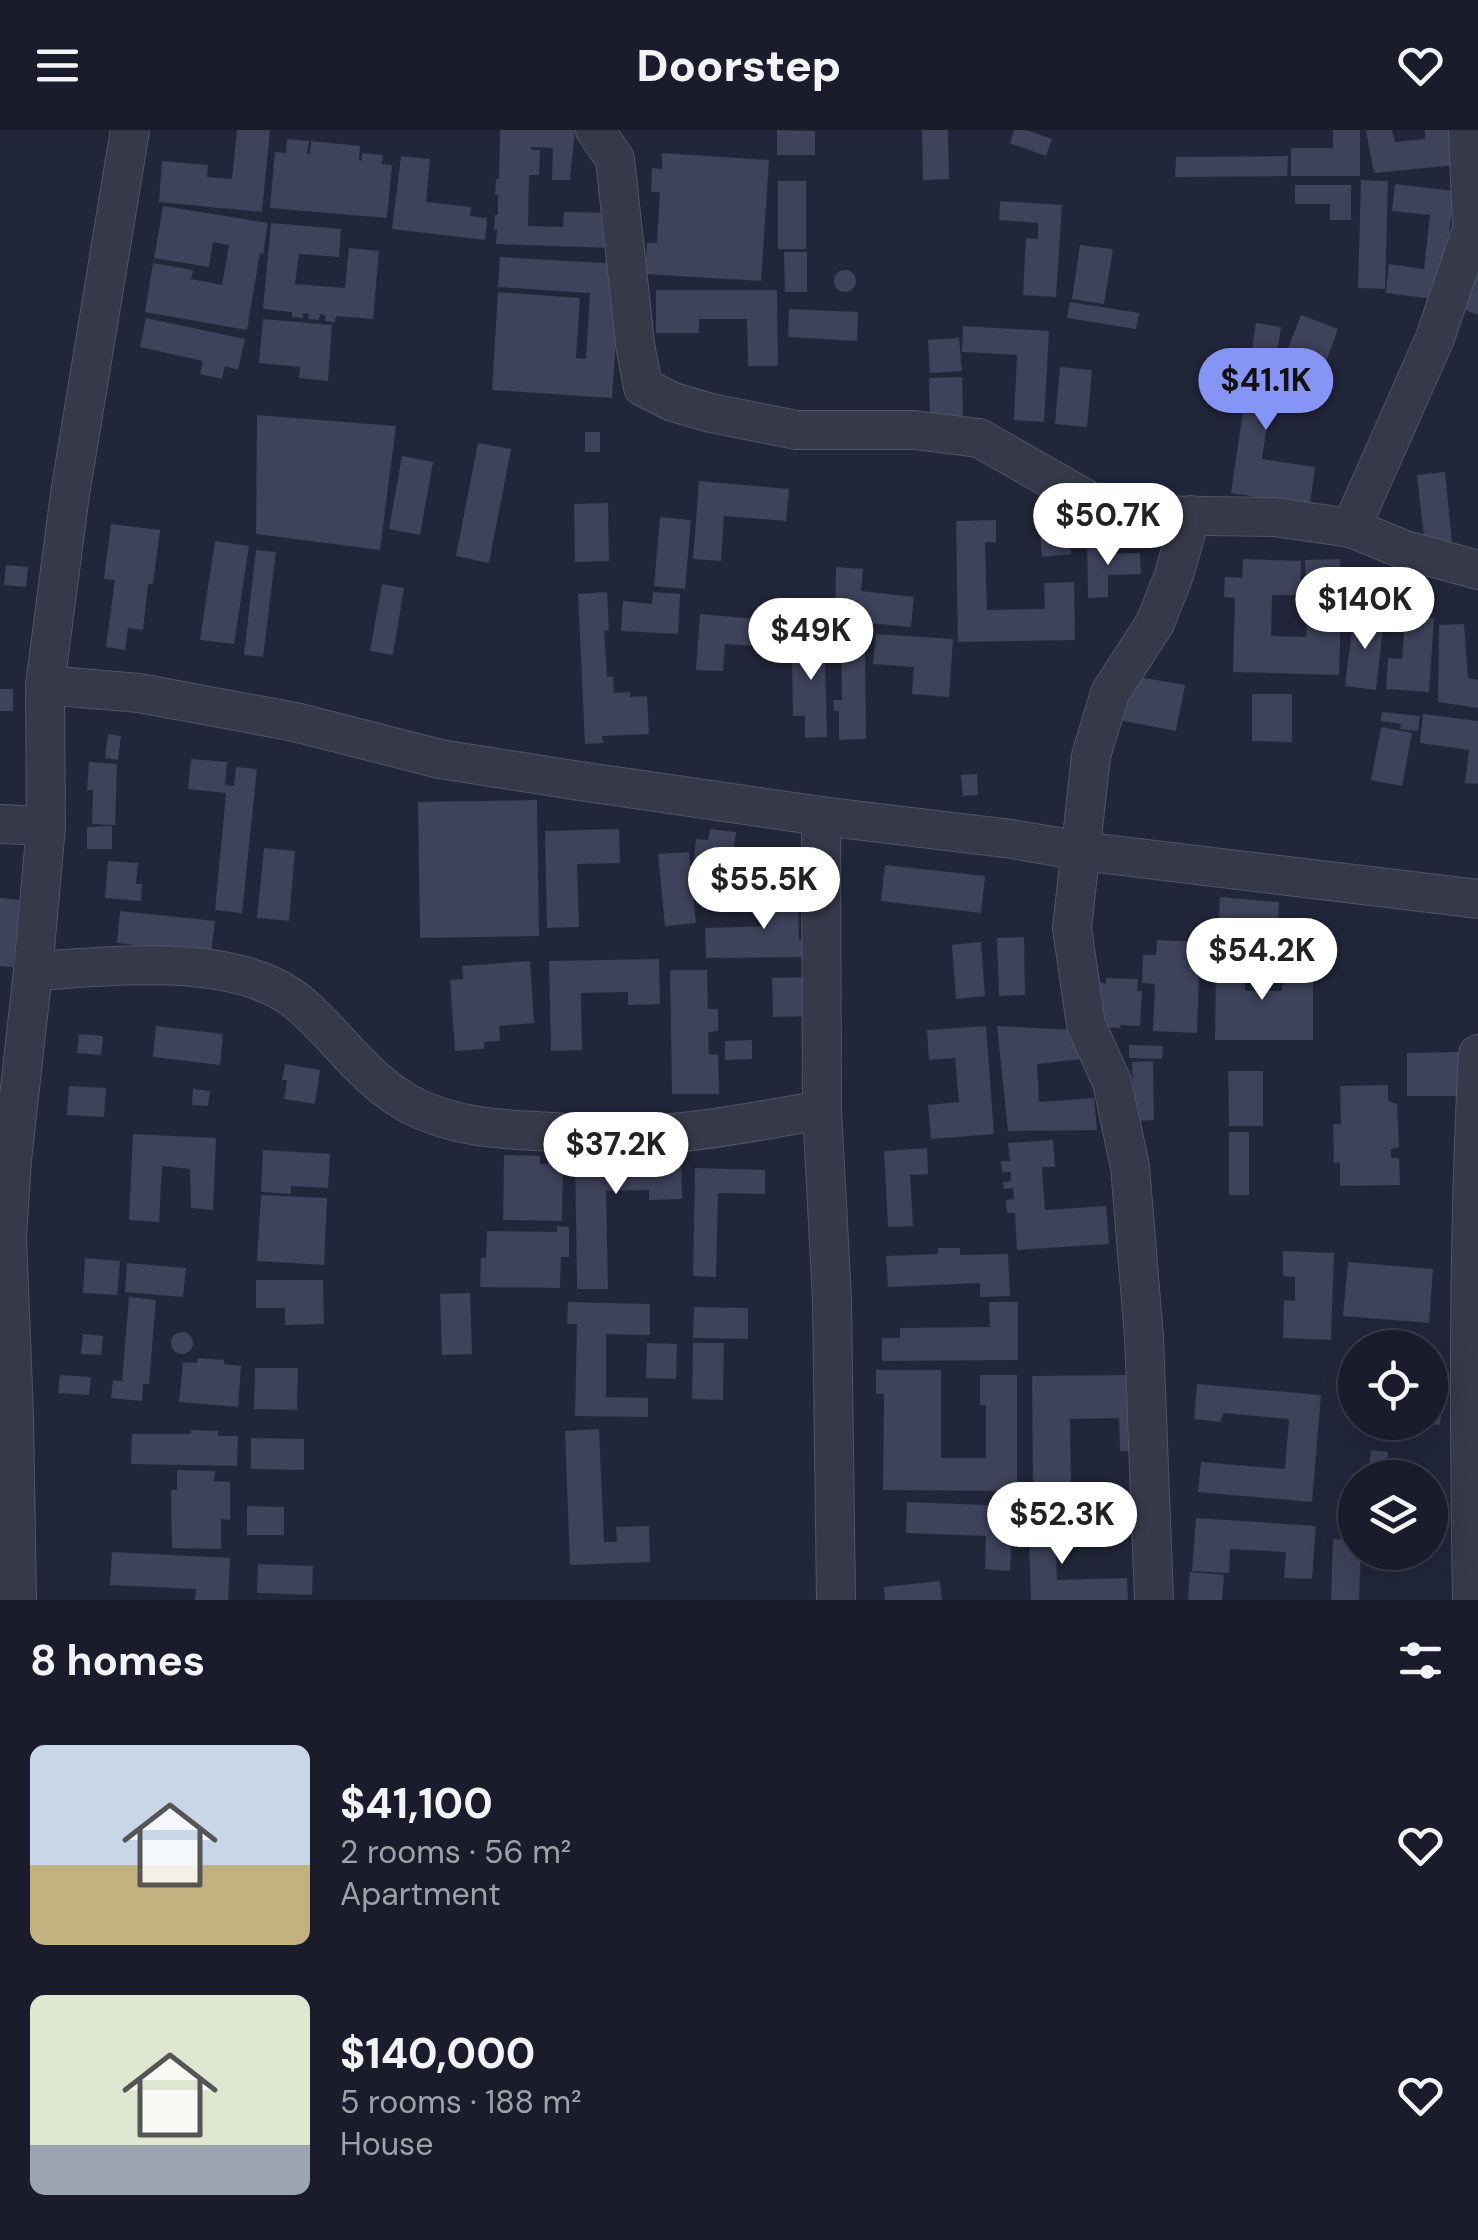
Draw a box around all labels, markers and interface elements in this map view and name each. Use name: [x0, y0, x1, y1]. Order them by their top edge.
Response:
text: Doorstep: [637, 36, 841, 95]
icon: menu: [30, 38, 85, 93]
icon: heart: [1393, 38, 1448, 93]
pin: $41.1K: [1185, 348, 1347, 433]
text: $41.1K: [1220, 359, 1312, 401]
pin: $50.7K: [1027, 483, 1189, 568]
text: $50.7K: [1055, 494, 1161, 536]
pin: $140K: [1295, 567, 1435, 652]
text: $140K: [1317, 578, 1413, 620]
pin: $49K: [752, 598, 870, 683]
text: $49K: [770, 609, 852, 651]
pin: $55.5K: [683, 847, 845, 932]
text: $55.5K: [710, 858, 818, 900]
pin: $54.2K: [1181, 918, 1343, 1003]
text: $54.2K: [1208, 929, 1316, 971]
pin: $37.2K: [535, 1112, 697, 1197]
text: $37.2K: [565, 1123, 667, 1165]
map controls: [1338, 1330, 1448, 1570]
button: locate: [1338, 1330, 1448, 1440]
button: layers: [1338, 1460, 1448, 1570]
pin: $52.3K: [981, 1482, 1143, 1567]
text: $52.3K: [1009, 1493, 1115, 1535]
text: 8 homes: [30, 1633, 205, 1688]
icon: filters: [1393, 1633, 1448, 1688]
text: $41,100: [340, 1776, 493, 1831]
icon: home: [110, 1785, 230, 1905]
icon: heart: [1393, 1818, 1448, 1873]
text: 2 rooms · 56 m²: [340, 1831, 571, 1873]
text: Apartment: [340, 1873, 501, 1915]
text: $140,000: [340, 2026, 535, 2081]
icon: home: [110, 2035, 230, 2155]
icon: heart: [1393, 2068, 1448, 2123]
text: 5 rooms · 188 m²: [340, 2081, 582, 2123]
text: House: [340, 2123, 433, 2165]

